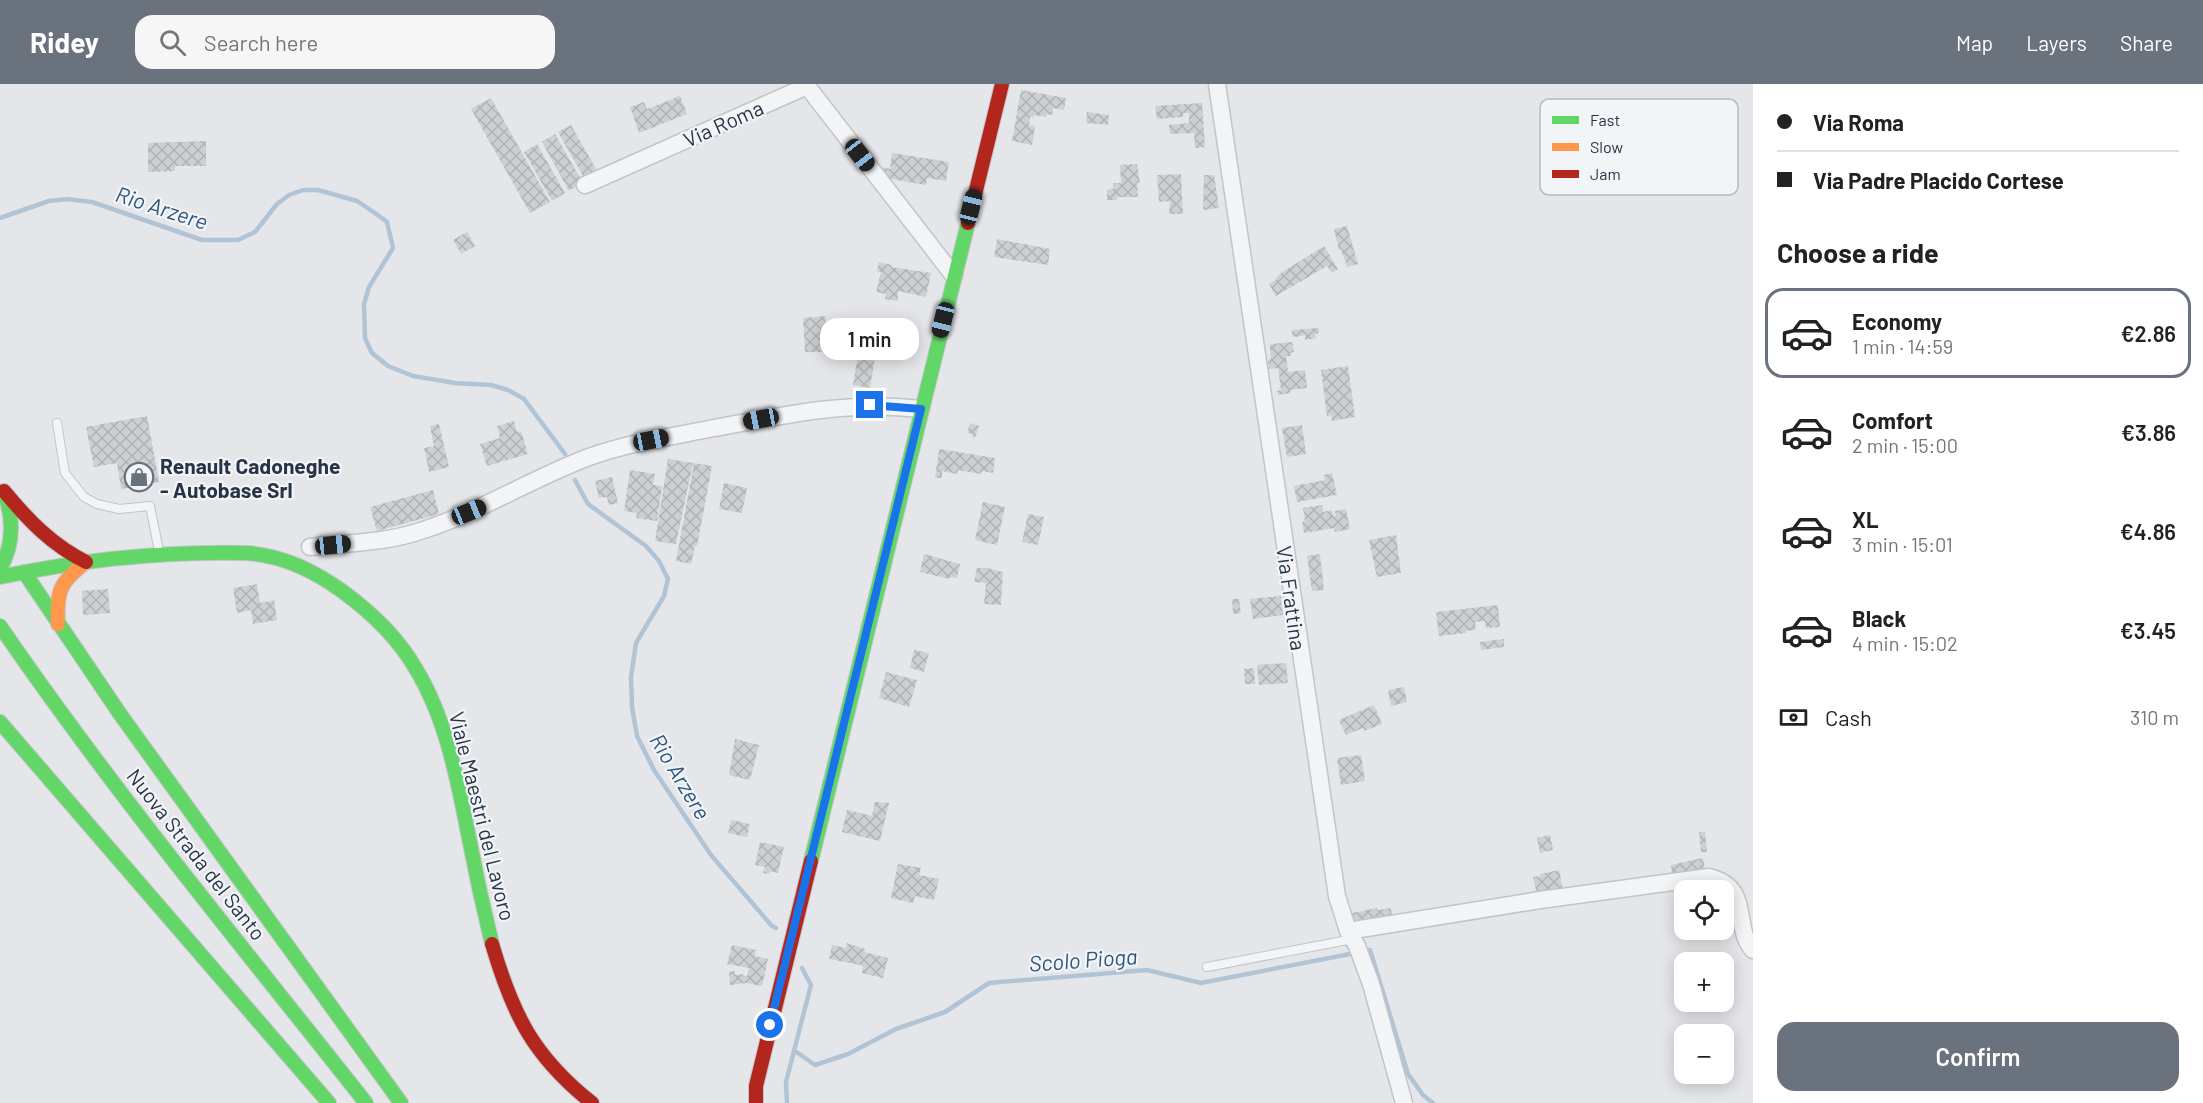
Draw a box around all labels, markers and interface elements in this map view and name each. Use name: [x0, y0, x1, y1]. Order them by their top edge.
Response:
search box: [135, 15, 555, 69]
text: Ridey: [30, 25, 99, 59]
icon: search: [156, 26, 189, 59]
text: Search here: [204, 29, 318, 55]
text: Map: [1956, 30, 1993, 55]
text: Layers: [2026, 30, 2087, 55]
text: Share: [2120, 30, 2173, 55]
street label: Via Roma: [679, 94, 767, 152]
legend: [1540, 99, 1738, 195]
text: Via Roma: [1813, 109, 1904, 135]
text: Fast: [1590, 110, 1620, 129]
car: [842, 135, 878, 175]
text: Slow: [1590, 137, 1623, 156]
text: Jam: [1590, 164, 1621, 183]
text: Via Padre Placido Cortese: [1813, 167, 2064, 193]
water label: Rio Arzere: [113, 180, 211, 234]
car: [958, 187, 984, 227]
text: Choose a ride: [1777, 236, 1939, 268]
car: [930, 300, 956, 340]
icon: car: [1780, 306, 1834, 360]
text: Economy: [1852, 308, 1942, 334]
callout: 1 min: [820, 318, 920, 360]
text: €2.86: [2121, 320, 2176, 346]
text: 1 min: [848, 327, 891, 351]
text: 1 min · 14:59: [1852, 334, 1953, 358]
route end: [856, 391, 883, 418]
icon: car: [1780, 405, 1834, 459]
car: [742, 407, 780, 431]
text: Comfort: [1852, 407, 1933, 433]
text: €3.86: [2121, 419, 2176, 445]
car: [632, 428, 670, 452]
text: 2 min · 15:00: [1852, 433, 1958, 457]
place label: Renault Cadoneghe - Autobase Srl: [160, 453, 340, 502]
shop icon: Renault Cadoneghe - Autobase Srl: [123, 461, 155, 493]
car: [449, 497, 489, 527]
icon: car: [1780, 504, 1834, 558]
text: XL: [1852, 506, 1878, 532]
text: €4.86: [2120, 518, 2176, 544]
text: 3 min · 15:01: [1852, 532, 1953, 556]
car: [314, 534, 352, 556]
street label: Via Frattina: [1272, 544, 1312, 652]
icon: car: [1780, 603, 1834, 657]
text: Black: [1852, 605, 1906, 631]
text: €3.45: [2120, 617, 2176, 643]
text: 4 min · 15:02: [1852, 631, 1958, 655]
icon: cash: [1777, 701, 1810, 734]
text: Cash: [1825, 704, 1872, 730]
text: 310 m: [2130, 705, 2179, 729]
street label: Viale Maestri del Lavoro: [445, 709, 521, 923]
water label: Rio Arzere: [645, 729, 717, 823]
street label: Nuova Strada del Santo: [122, 763, 272, 945]
map controls: [1674, 880, 1734, 1084]
button: locate: [1674, 880, 1734, 940]
water label: Scolo Pioga: [1028, 942, 1138, 976]
button: +: [1674, 952, 1734, 1012]
route start: [756, 1011, 783, 1038]
button: Confirm: [1777, 1022, 2179, 1091]
button: −: [1674, 1024, 1734, 1084]

